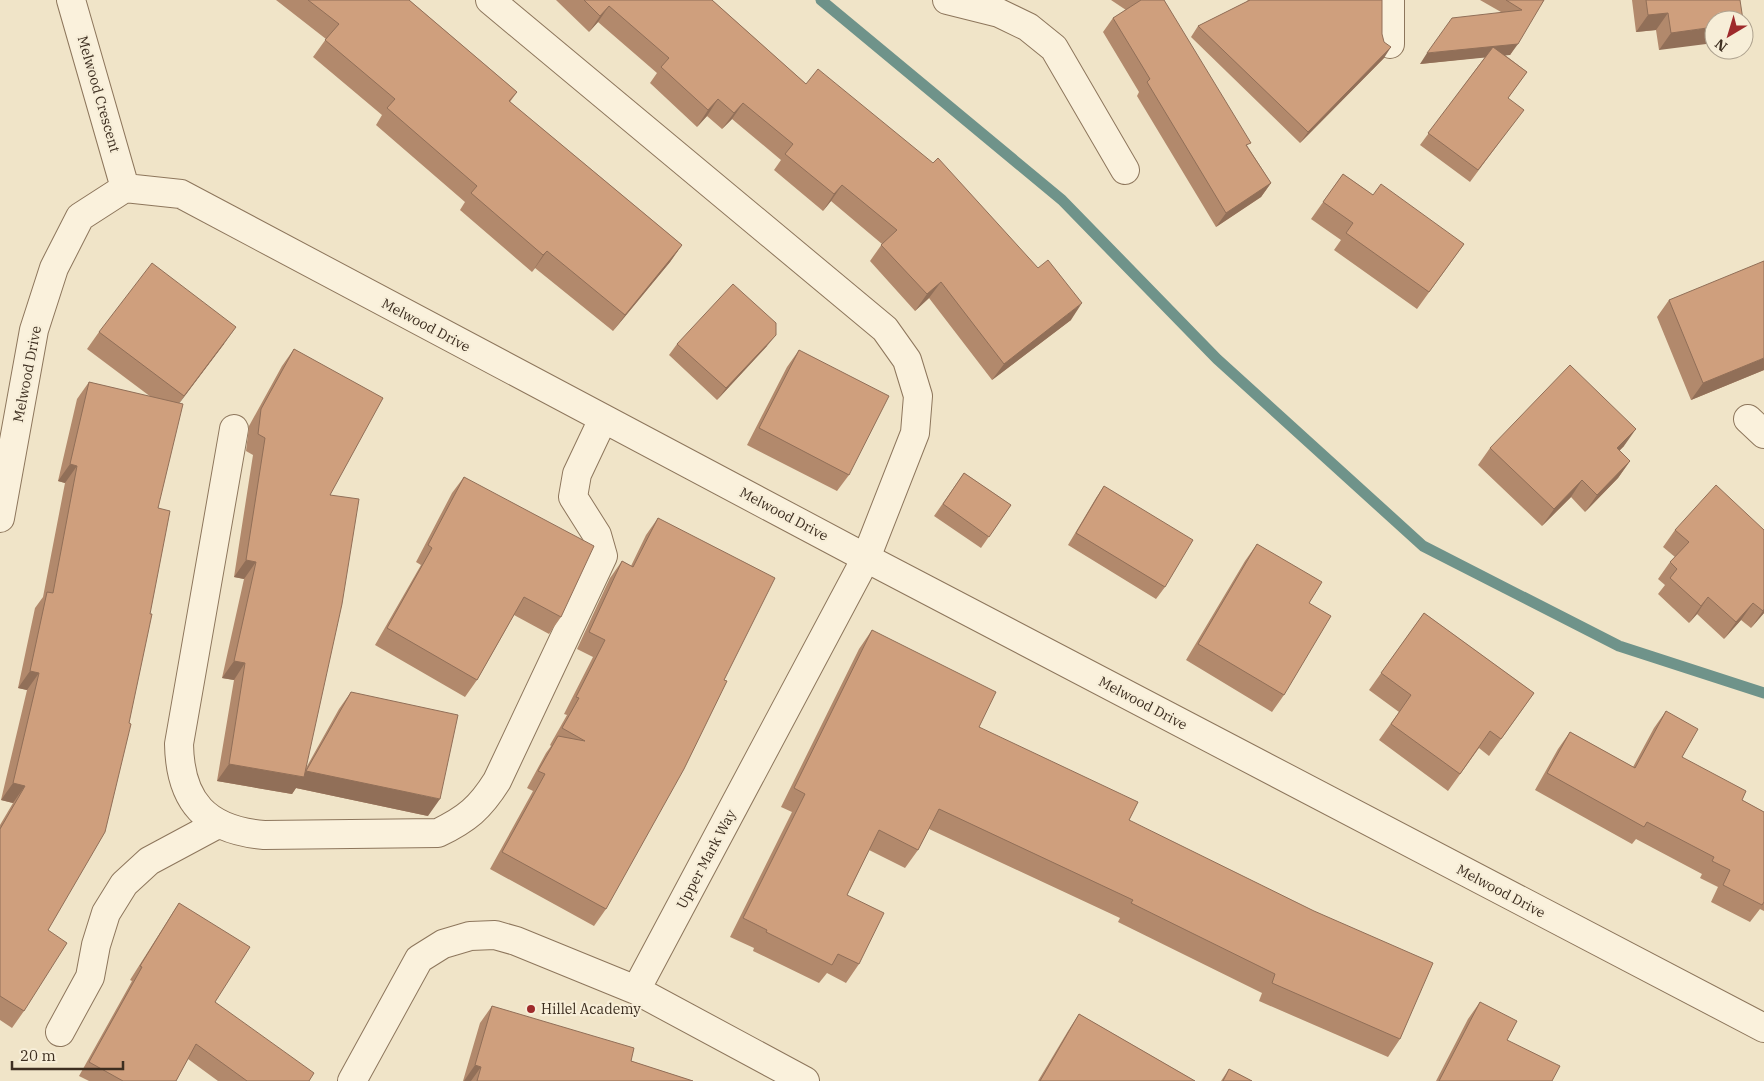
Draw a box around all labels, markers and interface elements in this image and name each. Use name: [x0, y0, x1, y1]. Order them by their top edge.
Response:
north arrow: [1704, 10, 1754, 60]
street label: Melwood Crescent: [74, 34, 124, 154]
text: N: [1711, 35, 1731, 56]
street label: Melwood Drive: [379, 294, 473, 356]
street label: Melwood Drive: [9, 324, 45, 424]
street label: Melwood Drive: [737, 483, 831, 545]
street label: Melwood Drive: [1096, 672, 1190, 734]
street label: Upper Mark Way: [672, 806, 740, 912]
street label: Melwood Drive: [1454, 860, 1548, 922]
place label: Hillel Academy: [541, 1000, 641, 1018]
marker: Hillel Academy: [525, 1003, 537, 1015]
scale bar: [12, 1038, 124, 1070]
text: 20 m: [20, 1046, 56, 1065]

